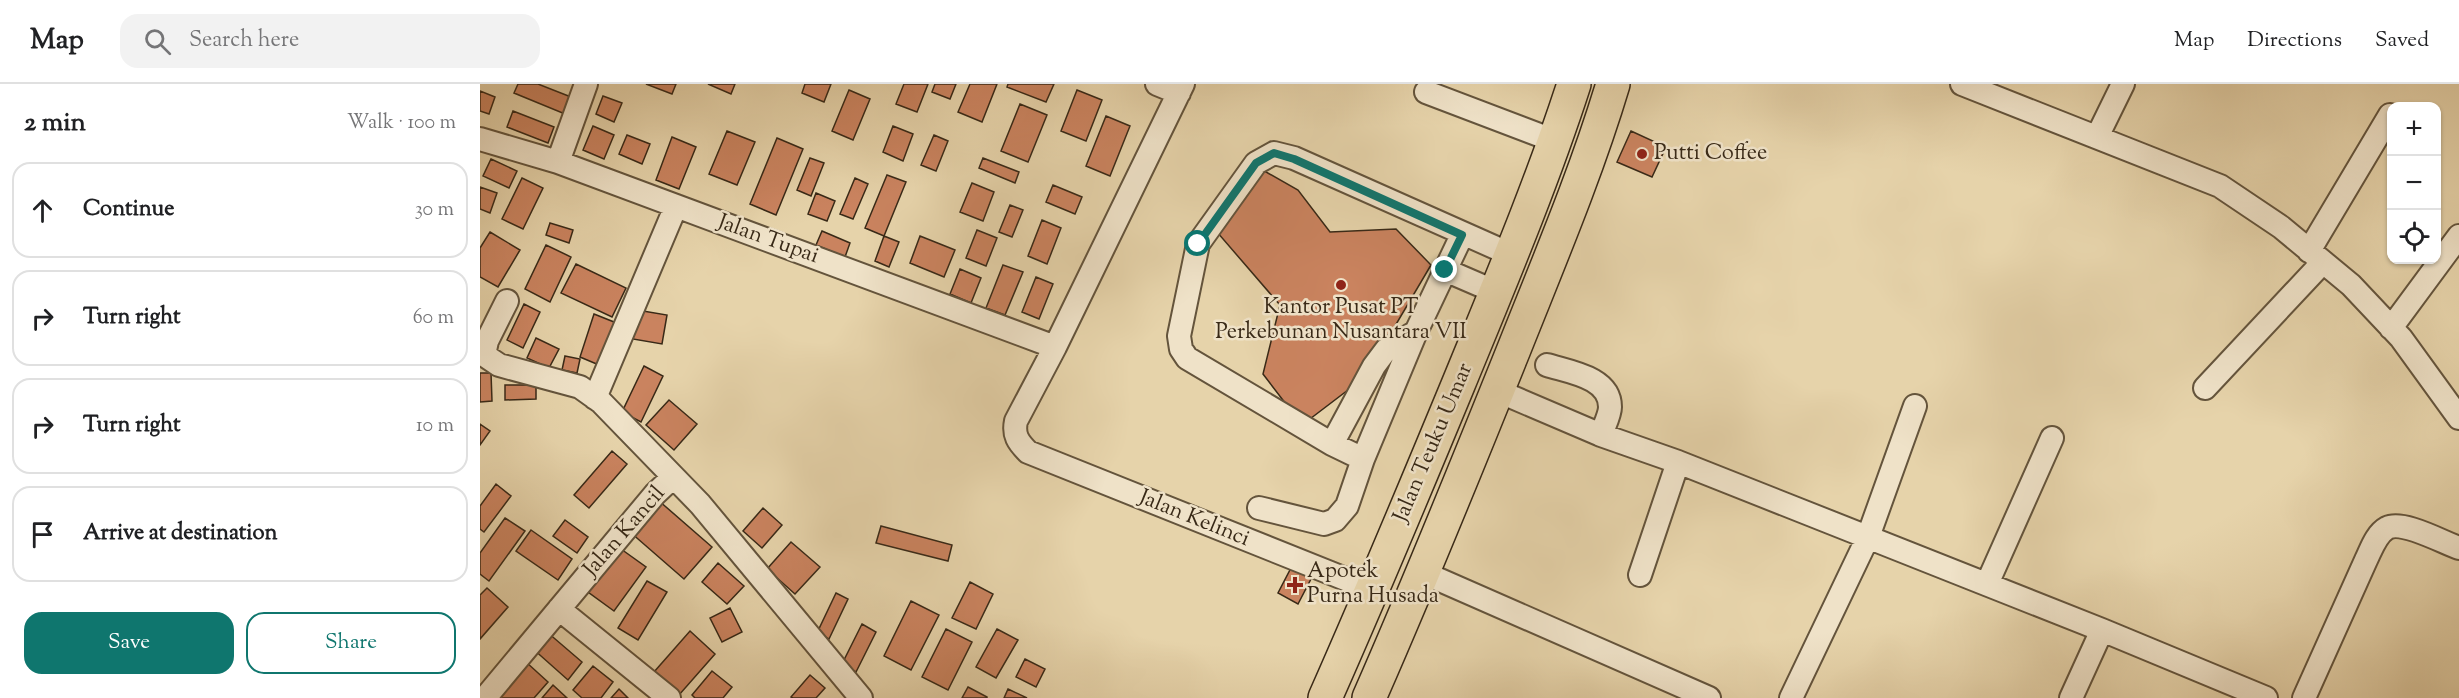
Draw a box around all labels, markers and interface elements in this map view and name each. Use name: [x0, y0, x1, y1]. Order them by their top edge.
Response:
search box: [120, 14, 540, 68]
text: Map: [30, 21, 84, 61]
icon: search: [141, 25, 174, 58]
text: Search here: [189, 25, 299, 57]
text: Map: [2174, 26, 2214, 56]
text: Directions: [2247, 26, 2342, 56]
text: Saved: [2375, 26, 2429, 56]
map controls: [2387, 102, 2441, 264]
button: +: [2387, 102, 2441, 156]
text: 2 min: [24, 105, 86, 142]
text: Walk · 100 m: [347, 109, 456, 138]
place label: Putti Coffee: [1654, 138, 1767, 170]
marker: Putti Coffee: [1635, 147, 1649, 161]
button: −: [2387, 156, 2441, 210]
icon: ahead: [26, 194, 59, 227]
text: Continue: [83, 194, 174, 226]
text: 30 m: [415, 196, 454, 225]
street label: Jalan Tupai: [712, 207, 823, 273]
button: locate: [2387, 210, 2441, 264]
route start: [1184, 230, 1210, 256]
route end: [1431, 256, 1457, 282]
marker: Kantor Pusat PT Perkebunan Nusantara VII: [1334, 278, 1348, 292]
place label: Kantor Pusat PT Perkebunan Nusantara VII: [1215, 292, 1467, 349]
icon: right: [26, 302, 59, 335]
text: Turn right: [83, 302, 180, 334]
text: 60 m: [413, 304, 454, 333]
street label: Jalan Teuku Umar: [1386, 358, 1482, 528]
icon: right: [26, 410, 59, 443]
text: Turn right: [83, 410, 180, 442]
text: 10 m: [416, 412, 454, 441]
street label: Jalan Kancil: [576, 479, 674, 585]
street label: Jalan Kelinci: [1133, 482, 1254, 556]
icon: arrive: [26, 518, 59, 551]
text: Arrive at destination: [83, 518, 278, 550]
place label: Apotek Purna Husada: [1307, 556, 1439, 613]
marker: Apotek Purna Husada: [1288, 578, 1302, 592]
button: Save: [24, 612, 234, 674]
button: Share: [246, 612, 456, 674]

